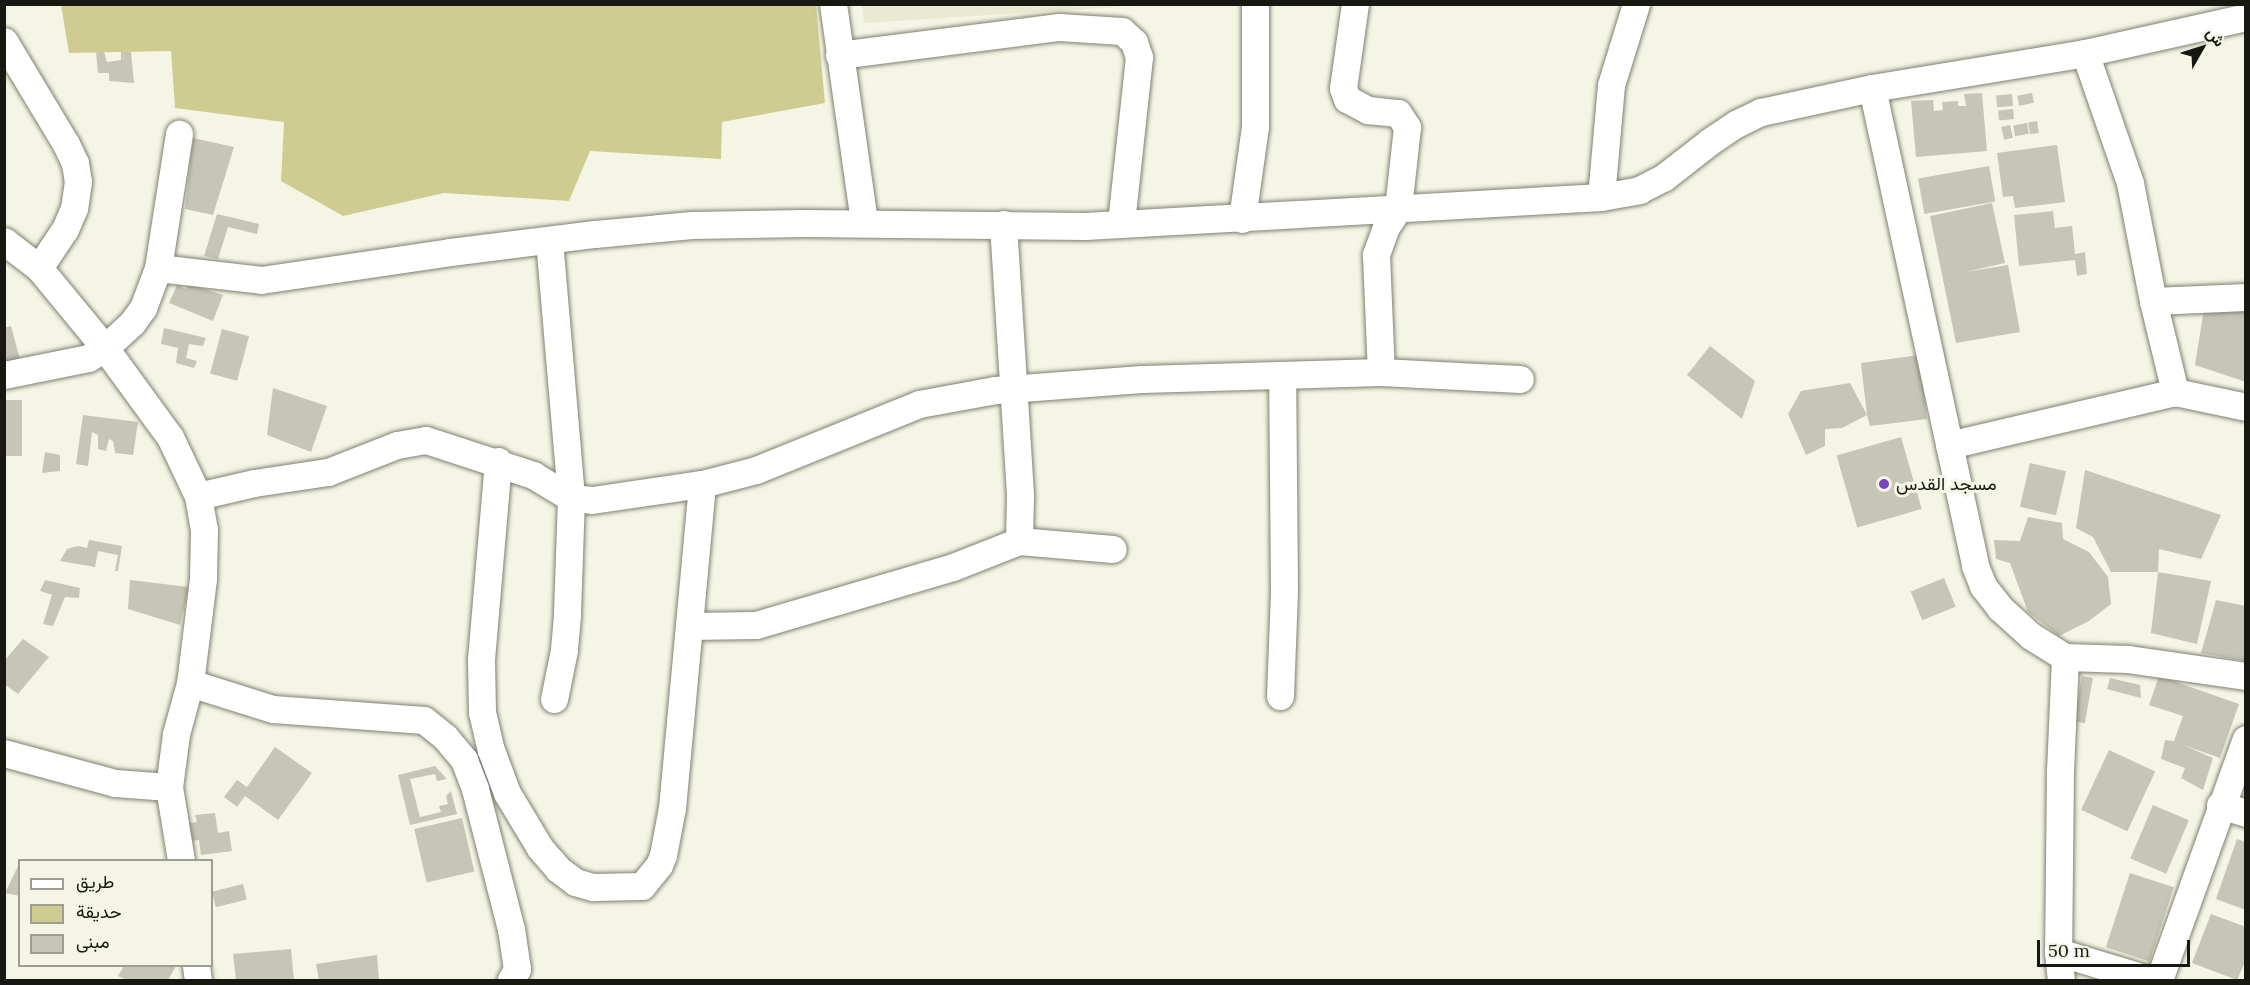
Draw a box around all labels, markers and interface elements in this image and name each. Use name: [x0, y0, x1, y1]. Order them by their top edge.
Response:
north arrow: [2172, 18, 2232, 78]
text: ش: [2202, 23, 2230, 50]
place label: مسجد القدس: [1896, 473, 1997, 495]
marker: مسجد القدس: [1877, 477, 1891, 491]
legend: [18, 859, 213, 967]
text: طريق: [76, 870, 114, 893]
text: حديقة: [76, 900, 122, 923]
scale bar: [2040, 928, 2193, 966]
text: مبنى: [76, 930, 110, 953]
text: 50 m: [2048, 939, 2090, 962]

